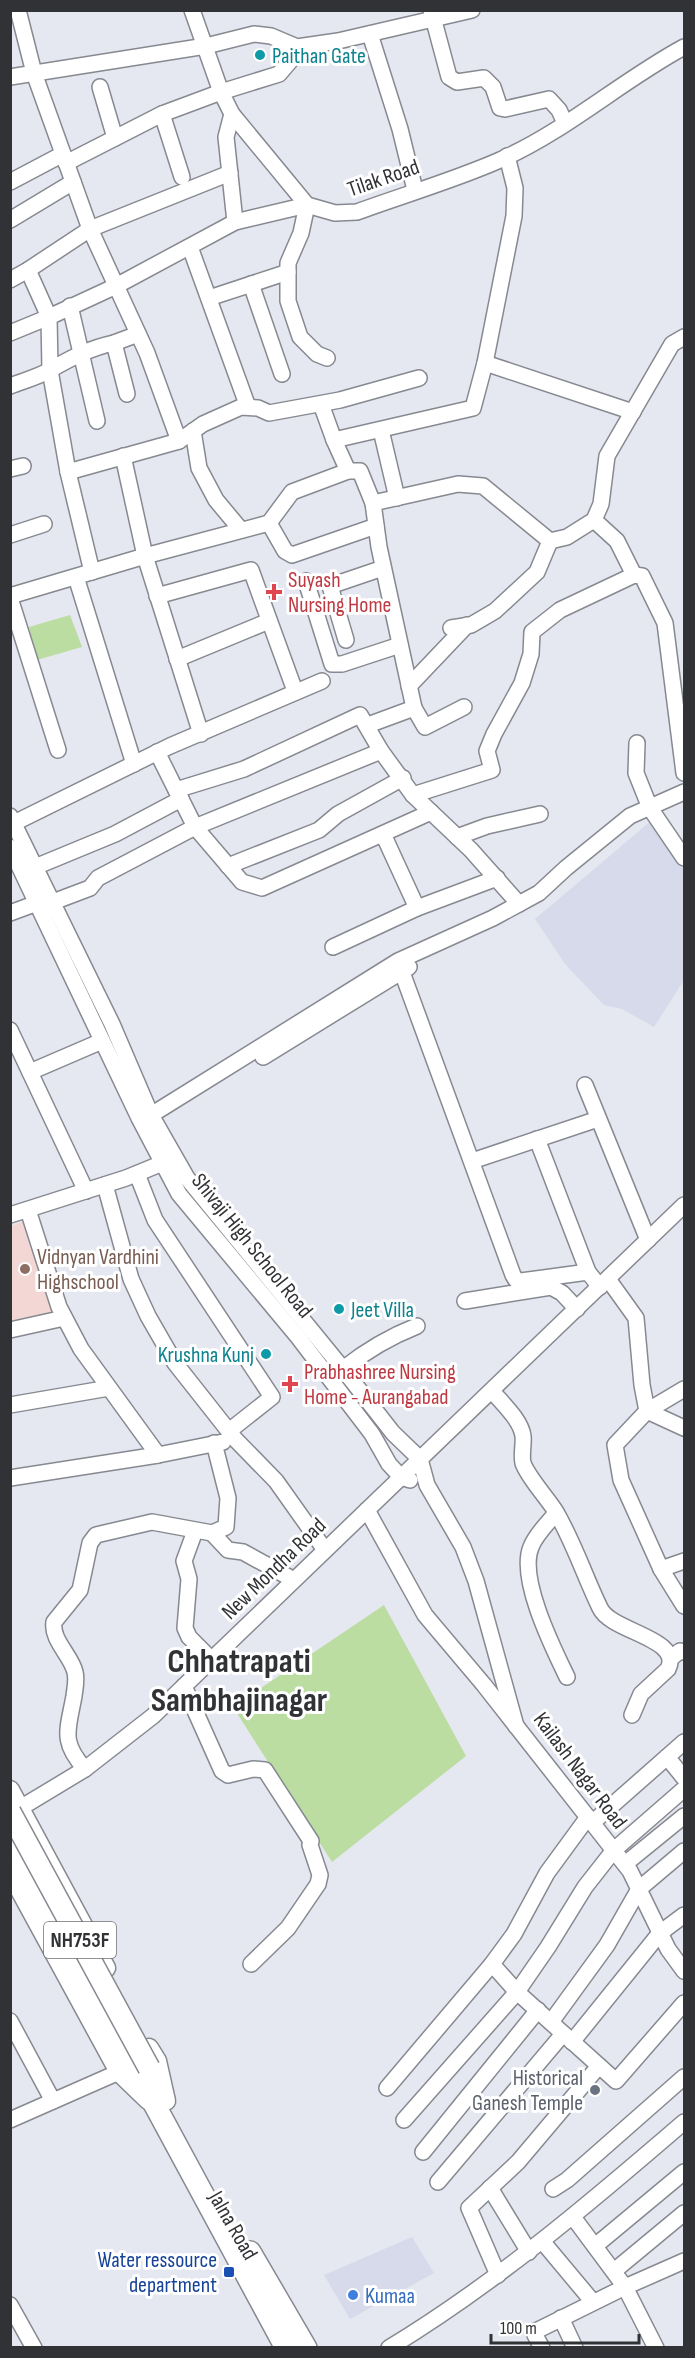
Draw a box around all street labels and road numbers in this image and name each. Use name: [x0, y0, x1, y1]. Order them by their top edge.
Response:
street label: Tilak Road: [344, 154, 423, 203]
street label: Shivaji High School Road: [185, 1168, 318, 1324]
street label: New Mondha Road: [216, 1513, 332, 1626]
street label: Kailash Nagar Road: [527, 1707, 632, 1834]
road number: NH753F: [44, 1922, 116, 1958]
street label: Jalna Road: [202, 2186, 263, 2265]

